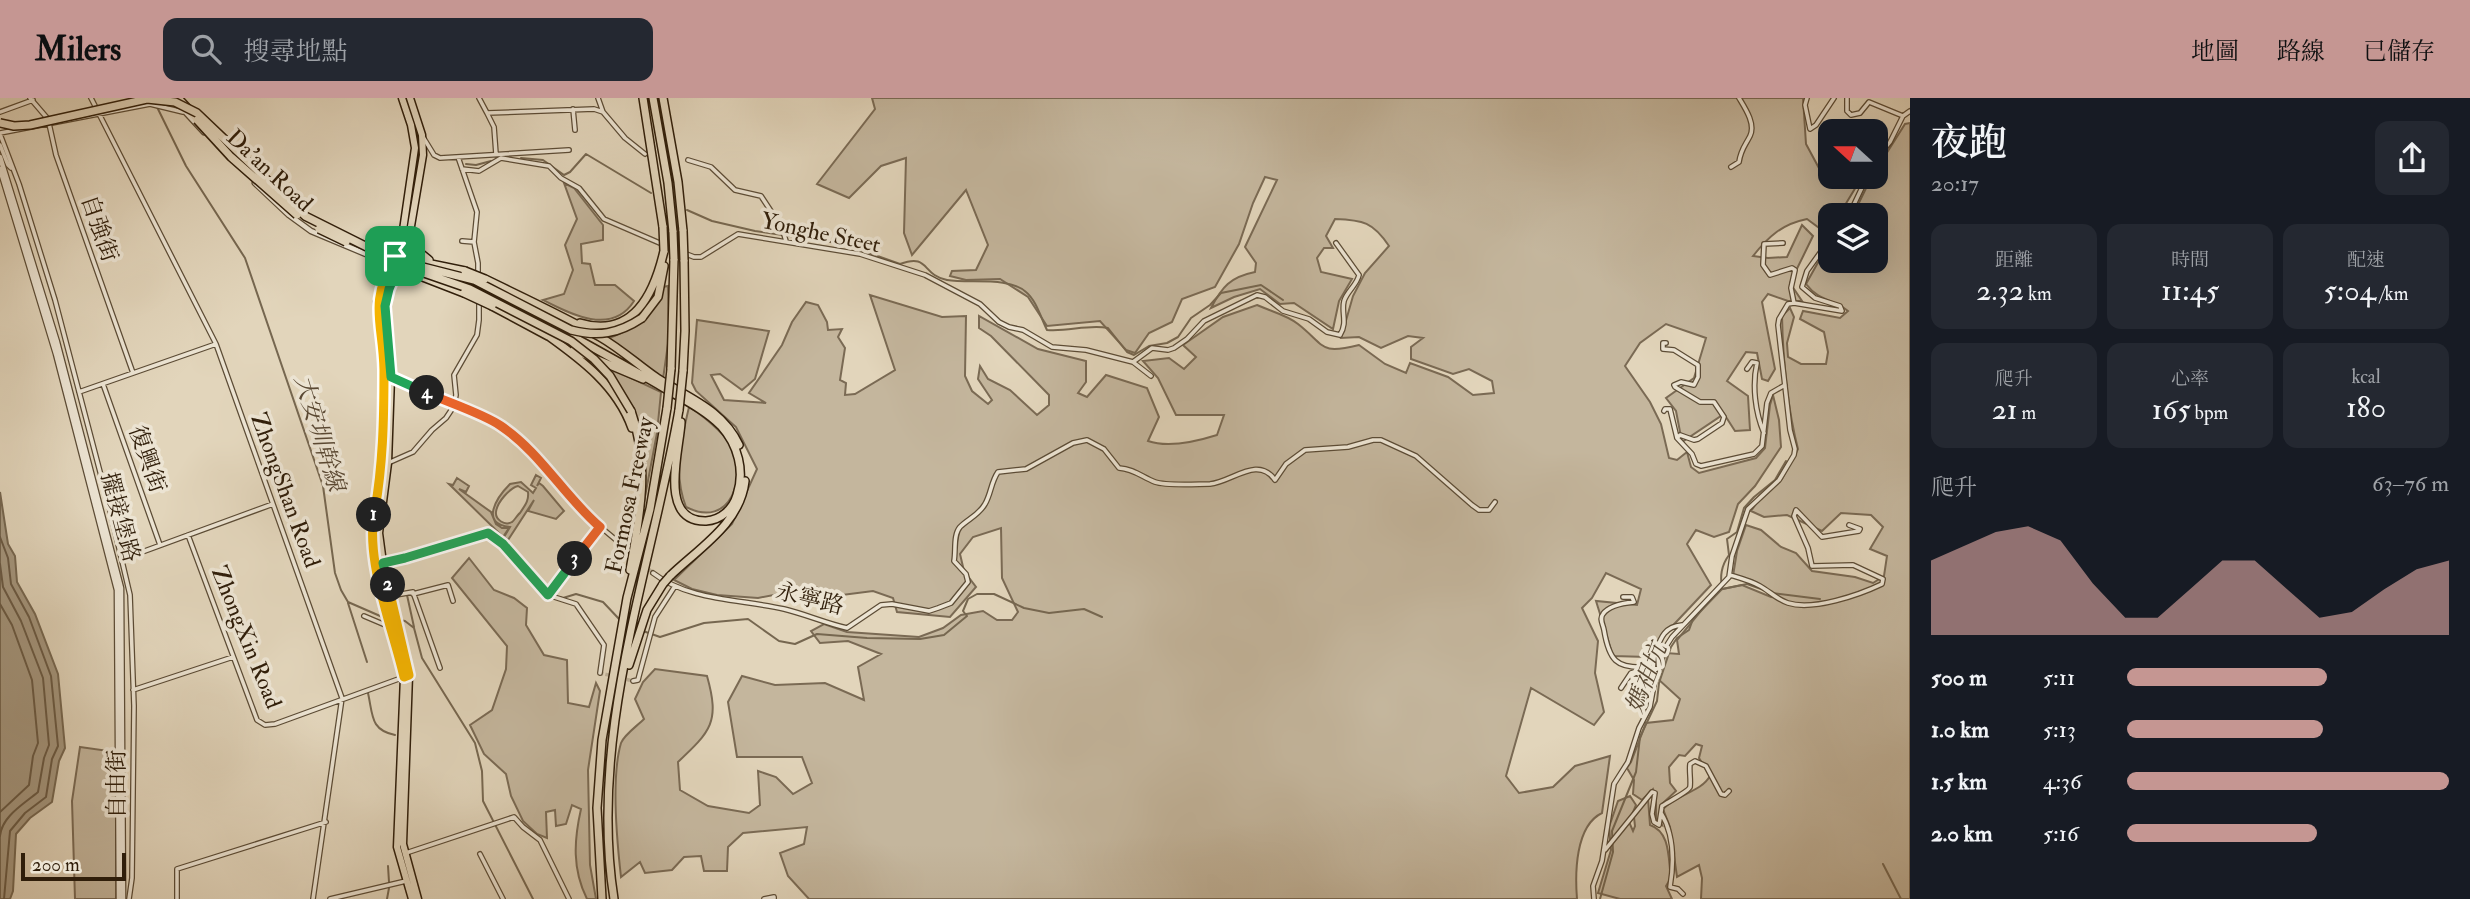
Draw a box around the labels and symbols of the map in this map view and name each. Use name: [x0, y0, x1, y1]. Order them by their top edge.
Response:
north arrow: [1818, 119, 1888, 189]
street label: Da'an Road: [220, 123, 319, 218]
street label: 自強街: [75, 191, 124, 266]
street label: Yonghe Steet: [759, 206, 883, 259]
pin: [365, 226, 425, 286]
water label: 大安圳幹線: [287, 371, 353, 498]
pin: 4: [410, 376, 444, 410]
street label: ZhongShan Road: [244, 409, 327, 572]
street label: Formosa Freeway: [599, 413, 660, 576]
street label: 復興街: [123, 422, 172, 497]
street label: 擺接堡路: [95, 469, 146, 565]
pin: 1: [356, 498, 392, 532]
pin: 3: [558, 542, 592, 576]
street label: ZhongXin Road: [205, 561, 288, 713]
pin: 2: [370, 568, 406, 602]
street label: 永寧路: [773, 576, 847, 621]
water label: 媽祖坑: [1619, 635, 1675, 717]
street label: 自由街: [102, 750, 131, 819]
scale bar: [21, 850, 126, 882]

